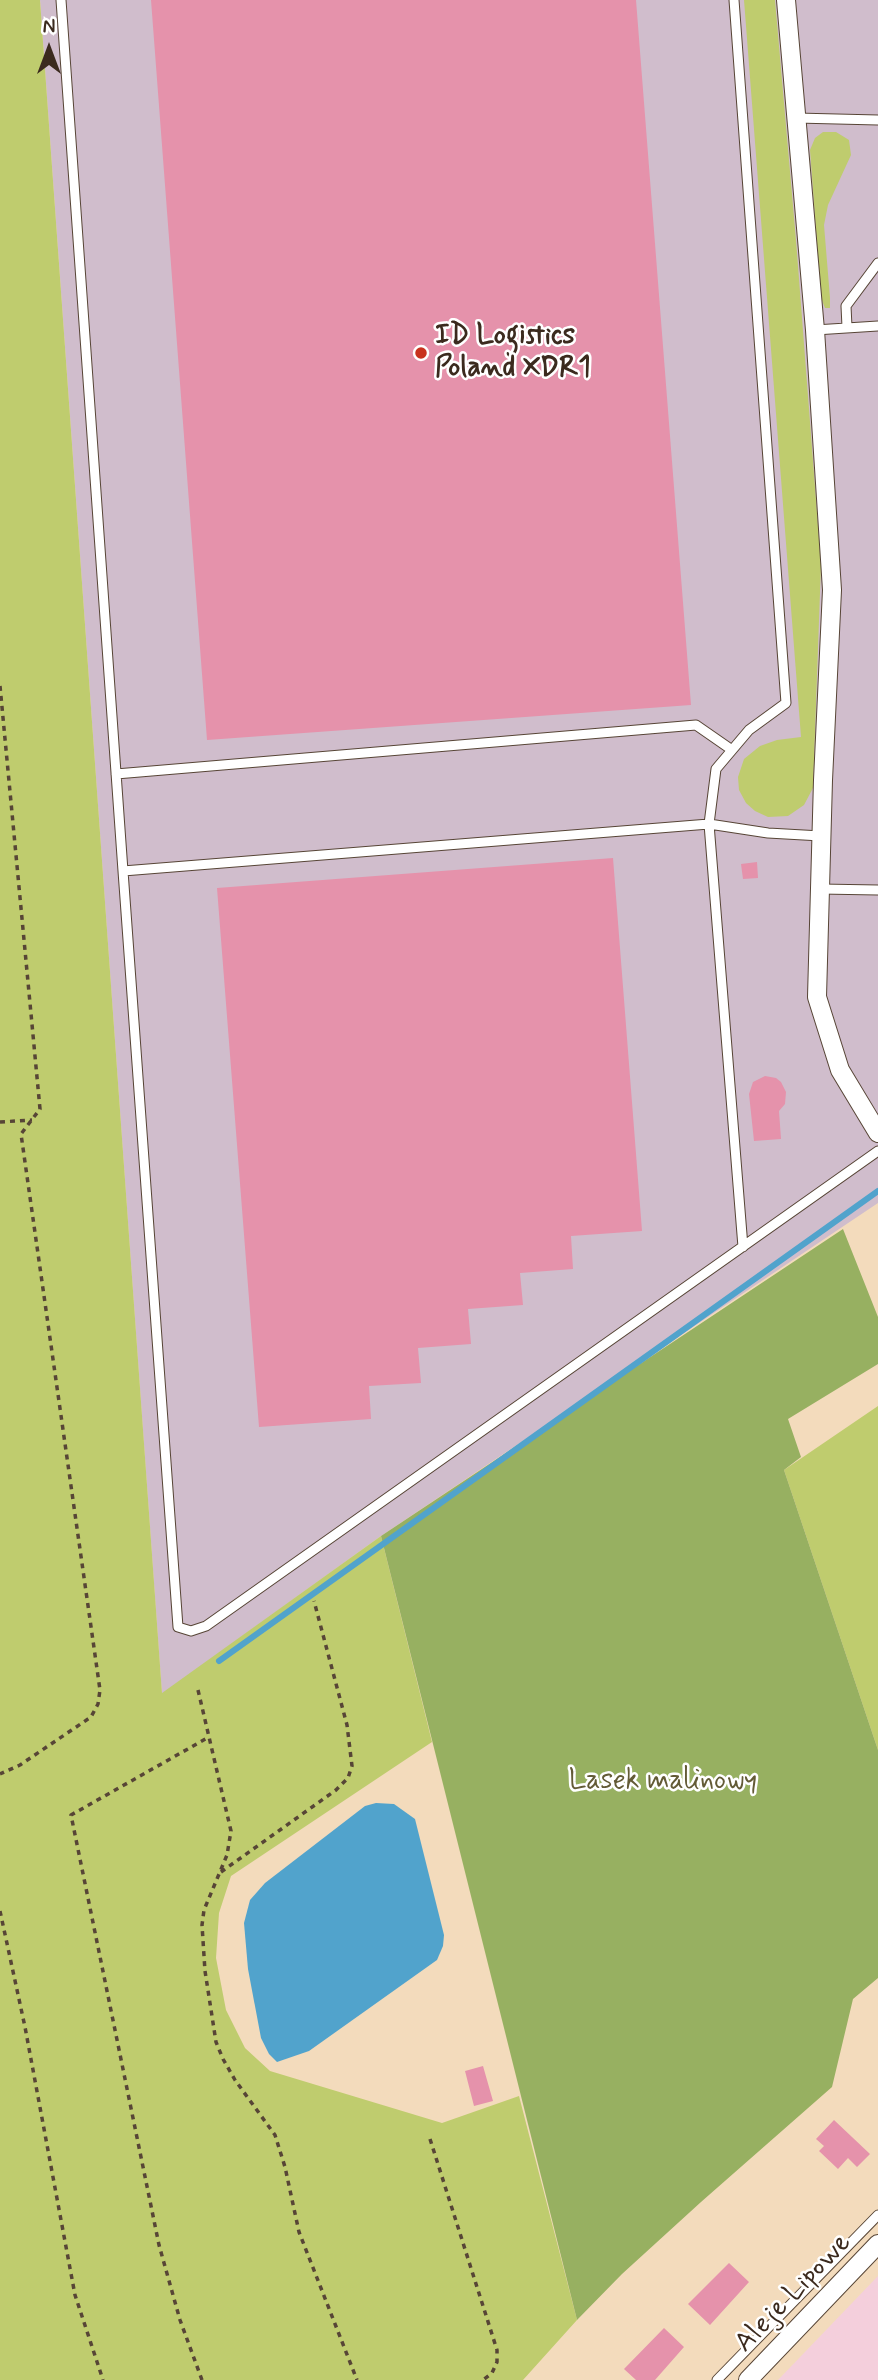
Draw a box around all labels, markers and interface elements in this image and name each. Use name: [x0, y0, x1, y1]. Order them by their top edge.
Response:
north arrow: [14, 14, 84, 84]
text: N: [43, 15, 55, 40]
place label: ID Logistics Poland XDR1: [435, 320, 591, 386]
marker: ID Logistics Poland XDR1: [413, 345, 429, 361]
park label: Lasek malinowy: [569, 1765, 757, 1799]
street label: Aleje Lipowe: [729, 2227, 859, 2361]

